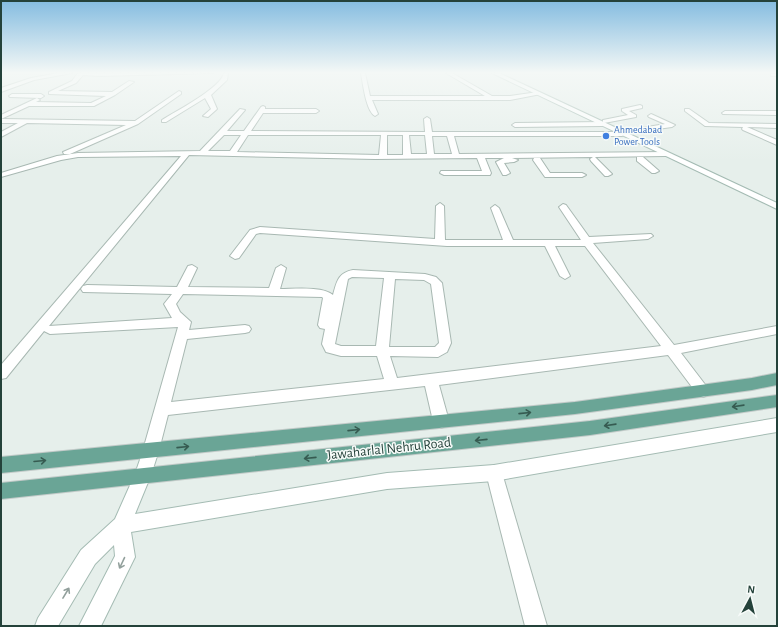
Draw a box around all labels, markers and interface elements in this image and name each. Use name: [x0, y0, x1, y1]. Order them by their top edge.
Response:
place label: Ahmedabad Power Tools: [614, 125, 662, 147]
marker: Ahmedabad Power Tools: [601, 131, 611, 141]
one-way arrow: [732, 402, 745, 410]
one-way arrow: [518, 409, 531, 416]
one-way arrow: [604, 421, 617, 429]
one-way arrow: [347, 426, 360, 433]
street label: Jawaharlal Nehru Road: [326, 436, 452, 462]
one-way arrow: [475, 436, 488, 443]
one-way arrow: [176, 443, 189, 451]
one-way arrow: [304, 454, 317, 461]
one-way arrow: [33, 457, 46, 465]
one-way arrow: [118, 556, 125, 568]
north arrow: [730, 579, 770, 619]
text: N: [747, 584, 756, 595]
one-way arrow: [62, 588, 70, 599]

